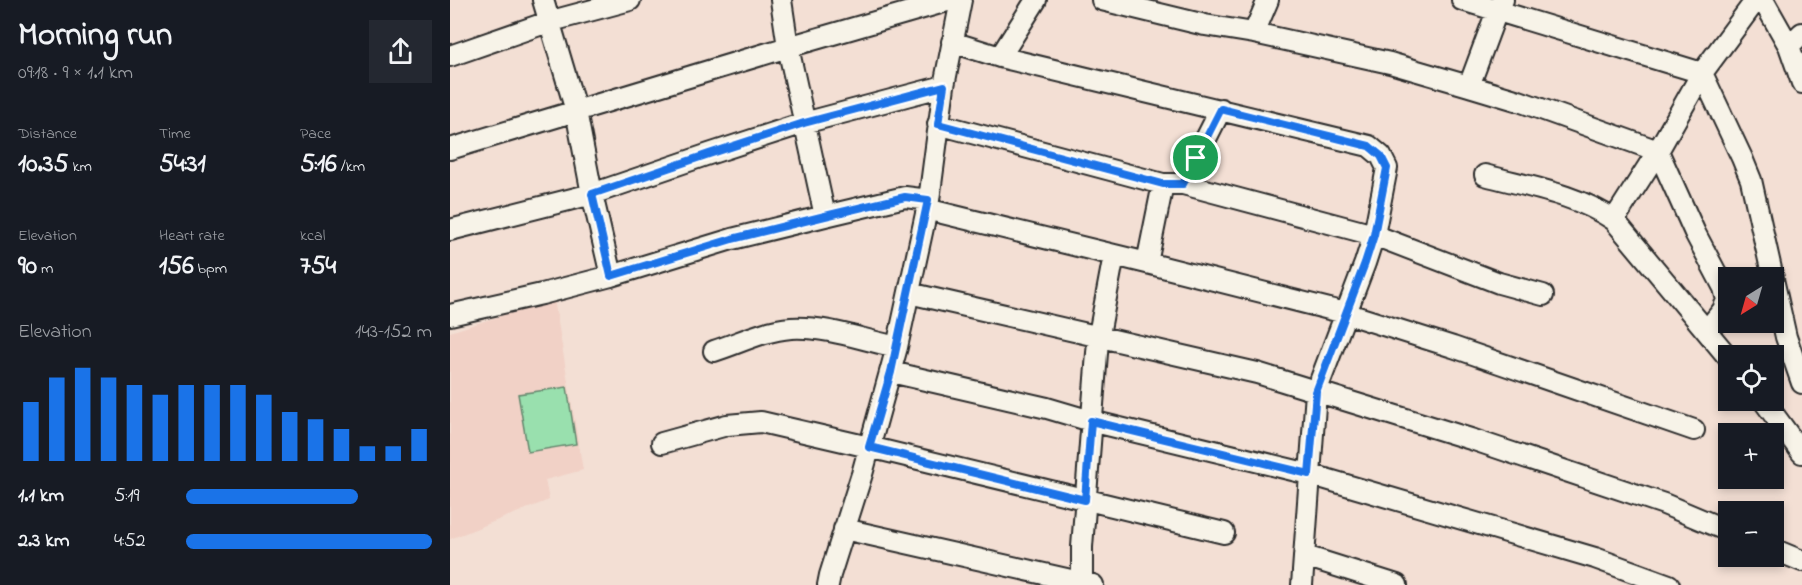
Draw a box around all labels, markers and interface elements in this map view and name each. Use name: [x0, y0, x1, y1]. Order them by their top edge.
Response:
text: Morning run: [18, 12, 172, 60]
button: share: [369, 20, 432, 83]
text: 09:18 · 9 × 1.1 km: [18, 59, 133, 88]
text: Distance: [18, 122, 77, 146]
text: Time: [159, 122, 191, 146]
text: Pace: [300, 122, 331, 146]
pin: [1170, 132, 1221, 183]
icon: arrive: [1179, 141, 1212, 174]
text: 10.35: [18, 146, 68, 184]
text: 54:31: [159, 146, 206, 184]
text: 5:16: [300, 146, 337, 184]
text: km: [68, 155, 92, 179]
text: /km: [337, 155, 365, 179]
text: Elevation: [18, 224, 77, 248]
text: Heart rate: [159, 224, 225, 248]
text: kcal: [300, 224, 325, 248]
text: 90: [18, 248, 37, 286]
text: 156: [159, 248, 194, 286]
text: 754: [300, 248, 336, 286]
text: m: [37, 257, 53, 281]
text: bpm: [194, 257, 227, 281]
north arrow: [1718, 267, 1784, 333]
map controls: [1718, 267, 1784, 567]
text: Elevation: [18, 318, 92, 347]
text: 143–152 m: [355, 318, 432, 347]
button: locate: [1718, 345, 1784, 411]
button: +: [1718, 423, 1784, 489]
text: 1.1 km: [18, 482, 64, 511]
text: 5:19: [114, 482, 140, 511]
button: −: [1718, 501, 1784, 567]
text: 2.3 km: [18, 527, 70, 556]
text: 4:52: [114, 527, 145, 556]

